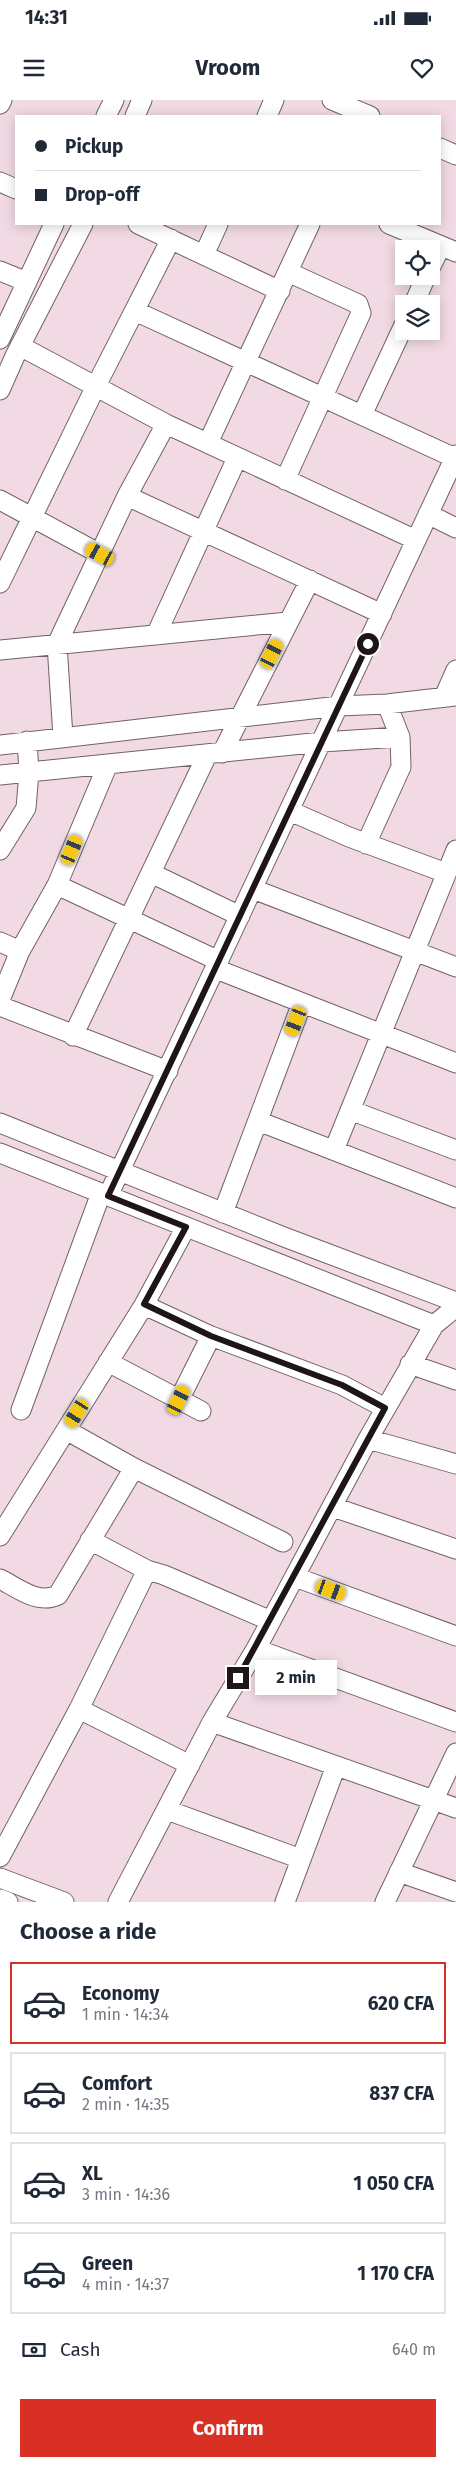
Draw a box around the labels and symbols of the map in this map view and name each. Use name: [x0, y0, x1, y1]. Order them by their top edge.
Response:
car: [83, 540, 116, 568]
route start: [357, 633, 379, 655]
car: [258, 637, 285, 671]
car: [59, 833, 84, 867]
car: [283, 1004, 308, 1038]
car: [165, 1383, 192, 1417]
car: [62, 1396, 91, 1430]
car: [314, 1578, 347, 1602]
callout: 2 min: [256, 1660, 338, 1696]
route end: [227, 1667, 249, 1689]

